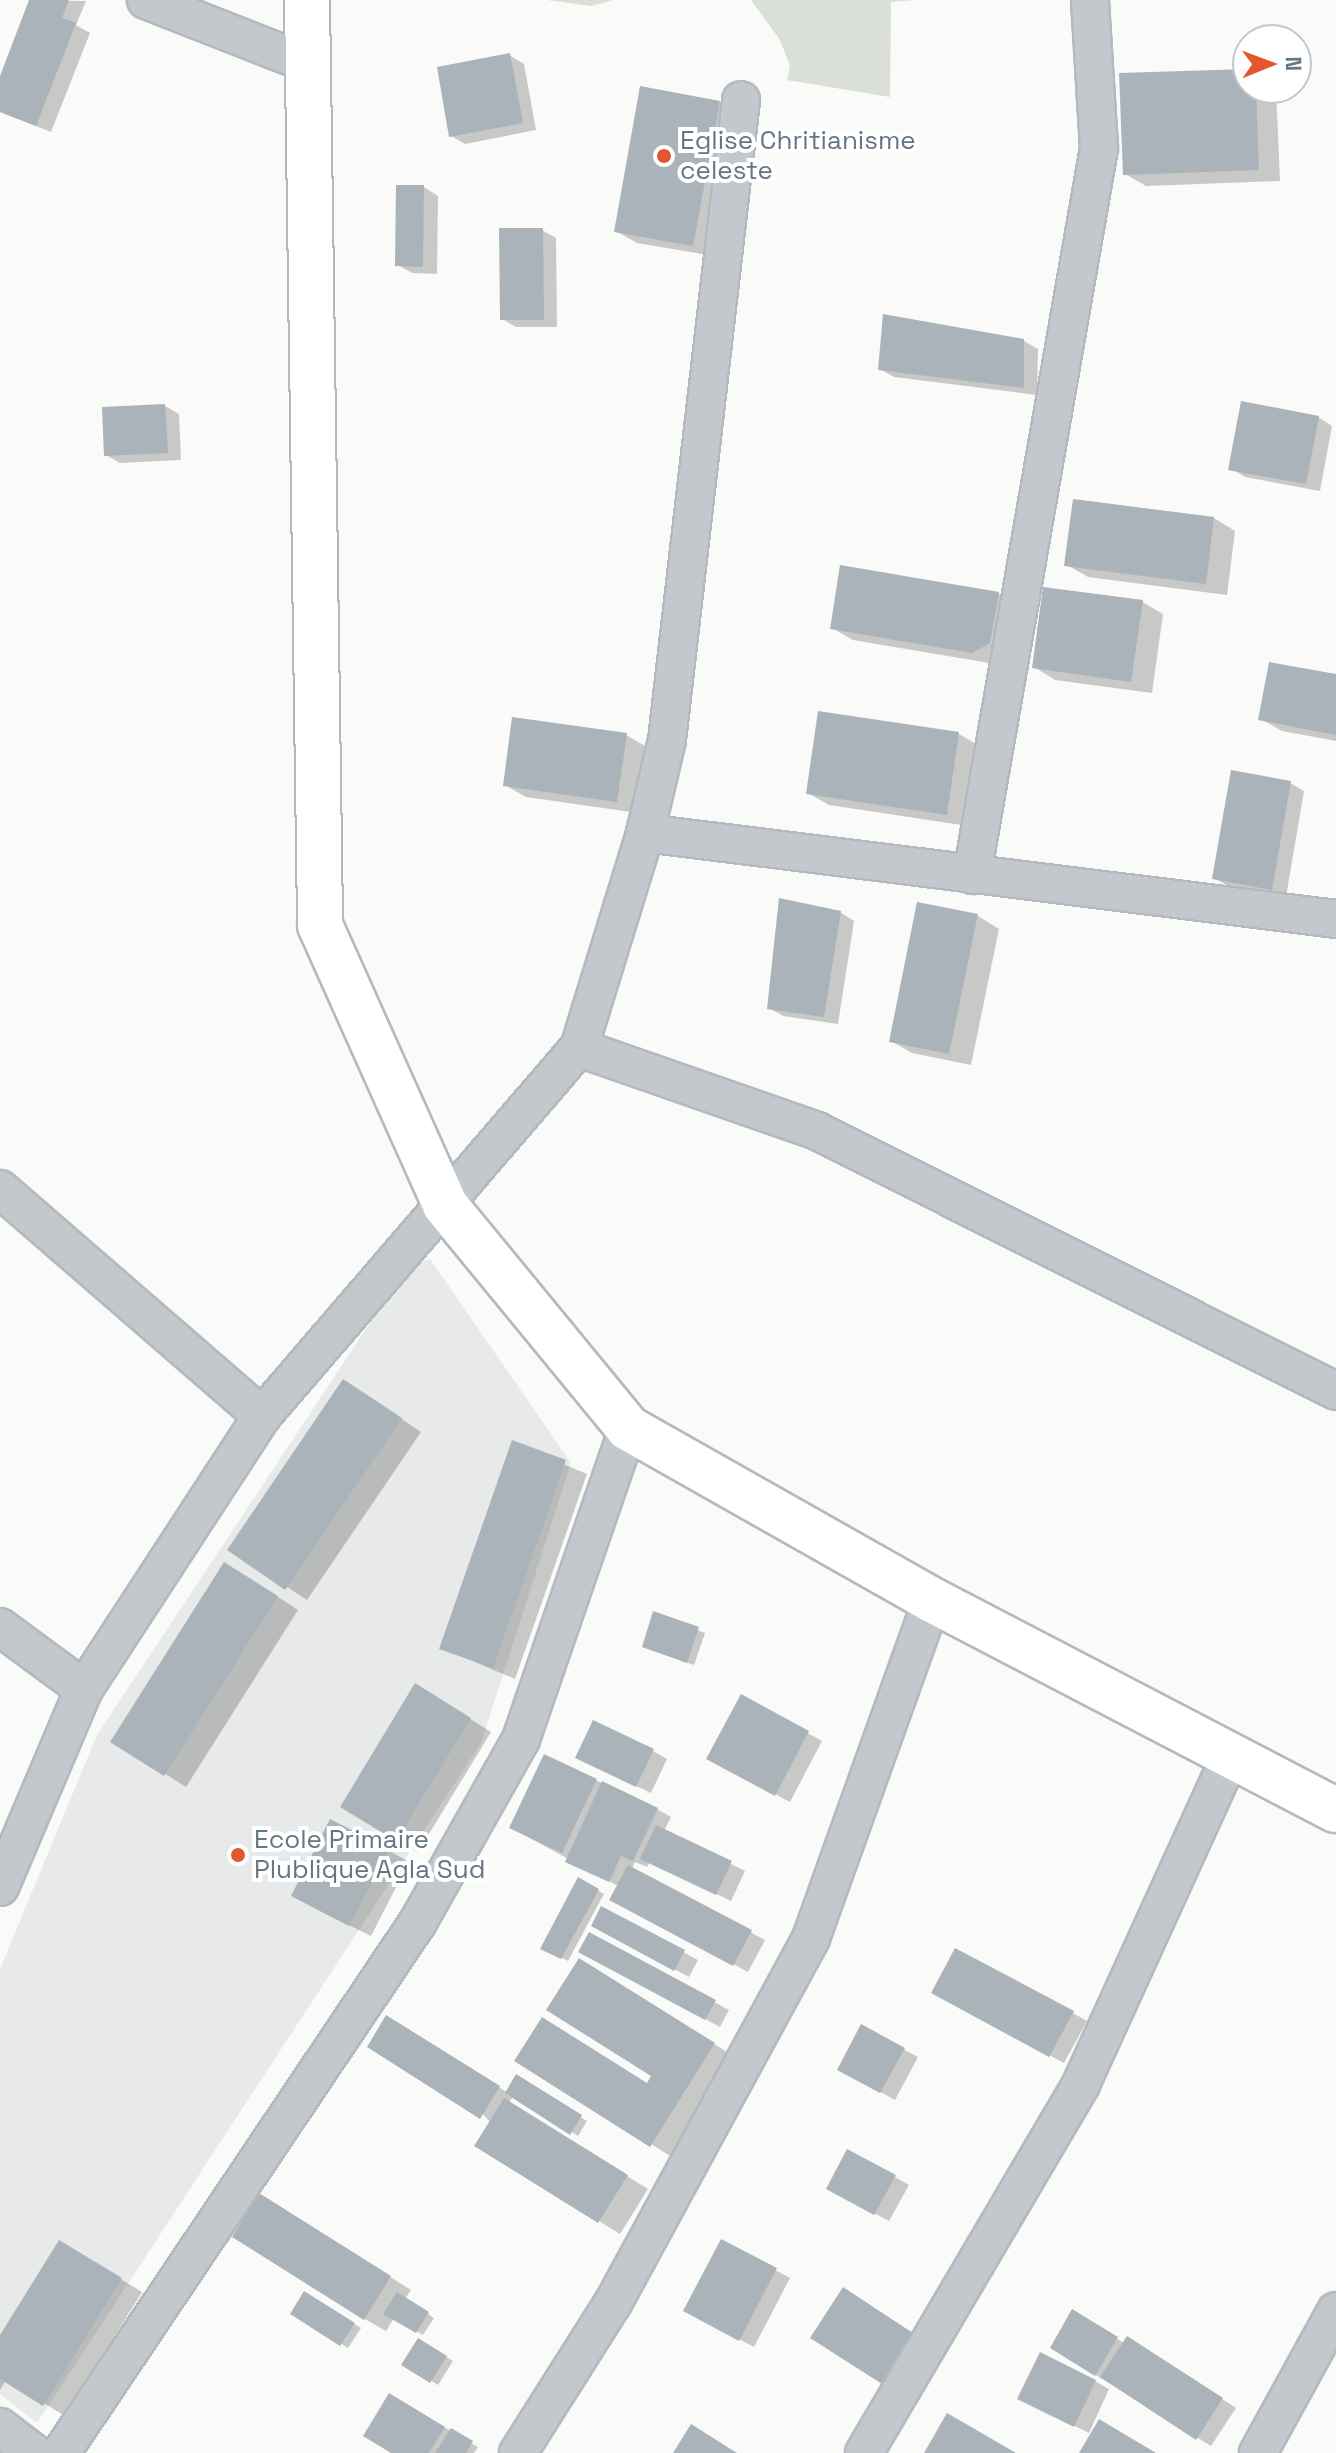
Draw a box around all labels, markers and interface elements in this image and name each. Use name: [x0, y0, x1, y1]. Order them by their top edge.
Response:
north arrow: [1232, 24, 1312, 104]
text: N: [1280, 56, 1308, 71]
place label: Eglise Chritianisme celeste: [680, 125, 916, 186]
marker: Eglise Chritianisme celeste: [655, 147, 673, 165]
place label: Ecole Primaire Plublique Agla Sud: [254, 1824, 486, 1886]
marker: Ecole Primaire Plublique Agla Sud: [229, 1846, 247, 1864]

